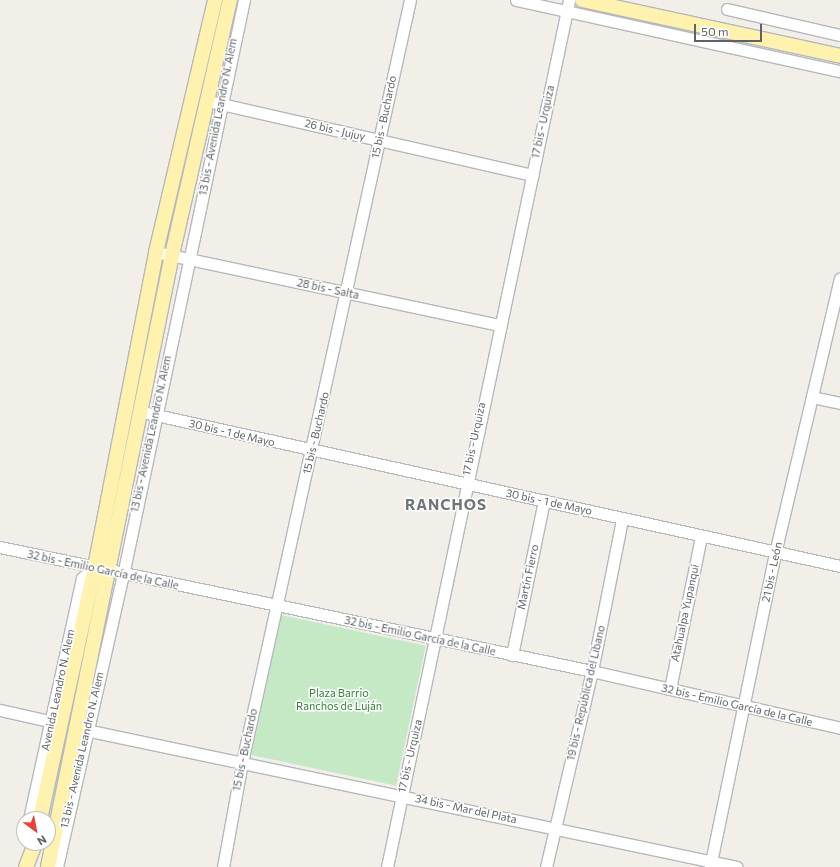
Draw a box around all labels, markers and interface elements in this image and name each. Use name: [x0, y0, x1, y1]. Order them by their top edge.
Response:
scale bar: [696, 16, 764, 42]
text: 50 m: [701, 24, 729, 38]
street label: 13 bis - Avenida Leandro N. Alem: [196, 37, 240, 197]
street label: 15 bis - Buchardo: [369, 74, 399, 160]
street label: 17 bis - Urquiza: [529, 84, 557, 160]
street label: 26 bis - Jujuy: [303, 117, 367, 143]
street label: 28 bis - Salta: [296, 276, 360, 302]
street label: 13 bis - Avenida Leandro N. Alem: [128, 354, 174, 514]
street label: 15 bis - Buchardo: [300, 390, 332, 476]
street label: 17 bis - Urquiza: [460, 401, 488, 477]
street label: 30 bis - 1 de Mayo: [188, 417, 276, 449]
street label: 30 bis - 1 de Mayo: [505, 486, 593, 518]
district label: RANCHOS: [405, 496, 487, 514]
street label: 21 bis - León: [759, 541, 785, 603]
street label: Martín Fierro: [515, 543, 541, 611]
street label: 32 bis - Emilio García de la Calle: [26, 547, 180, 593]
street label: Atahualpa Yupanqui: [668, 563, 702, 663]
street label: 32 bis - Emilio García de la Calle: [343, 613, 497, 659]
street label: 19 bis - República del Líbano: [564, 624, 608, 762]
street label: Avenida Leandro N. Alem: [39, 628, 77, 752]
street label: 13 bis - Avenida Leandro N. Alem: [58, 670, 106, 830]
street label: 32 bis - Emilio García de la Calle: [660, 681, 814, 729]
park label: Plaza Barrio Ranchos de Luján: [296, 687, 382, 713]
street label: 15 bis - Buchardo: [230, 707, 260, 793]
street label: 17 bis - Urquiza: [395, 718, 425, 794]
street label: 34 bis - Mar del Plata: [414, 792, 518, 826]
north arrow: [16, 811, 56, 851]
text: N: [35, 833, 49, 848]

